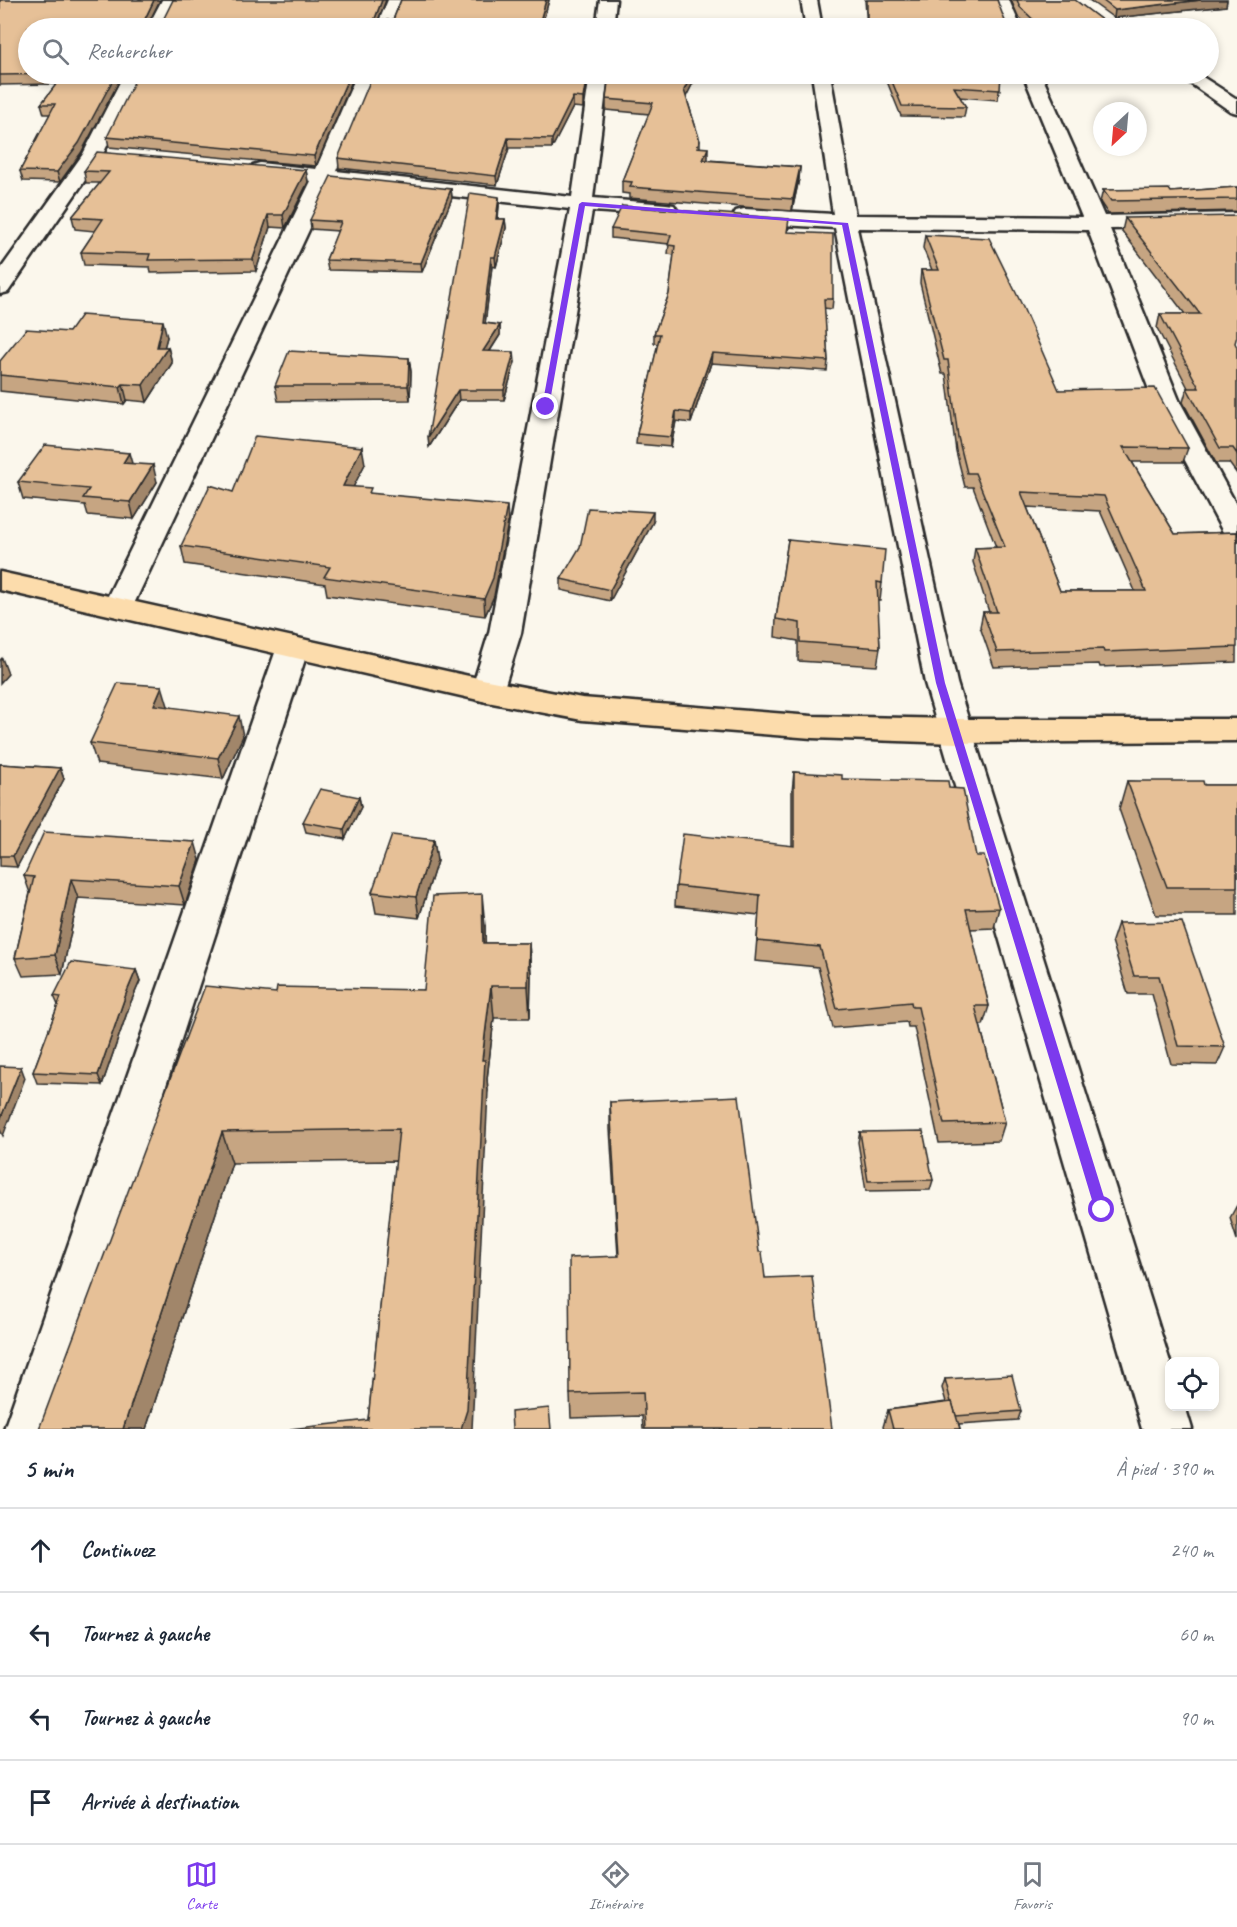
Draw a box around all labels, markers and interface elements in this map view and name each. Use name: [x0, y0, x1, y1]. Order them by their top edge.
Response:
search box: [18, 18, 1219, 84]
icon: search: [39, 35, 72, 68]
text: Rechercher: [87, 37, 171, 65]
north arrow: [1093, 102, 1147, 156]
route end: [532, 393, 558, 419]
route start: [1088, 1196, 1114, 1222]
map controls: [1165, 1357, 1219, 1411]
button: locate: [1165, 1357, 1219, 1411]
text: 5 min: [24, 1452, 73, 1485]
text: À pied · 390 m: [1116, 1456, 1213, 1481]
icon: ahead: [24, 1534, 57, 1567]
text: Continuez: [81, 1536, 154, 1564]
text: 240 m: [1170, 1538, 1213, 1563]
icon: left: [24, 1618, 57, 1651]
text: Tournez à gauche: [81, 1620, 209, 1648]
text: 60 m: [1179, 1622, 1213, 1647]
icon: left: [24, 1702, 57, 1735]
text: Tournez à gauche: [81, 1704, 209, 1732]
text: 90 m: [1179, 1706, 1213, 1731]
icon: arrive: [24, 1786, 57, 1819]
text: Arrivée à destination: [81, 1788, 239, 1816]
tab: Carte: [185, 1858, 218, 1914]
tab: Itinéraire: [589, 1858, 643, 1914]
tab: Favoris: [1013, 1858, 1052, 1914]

